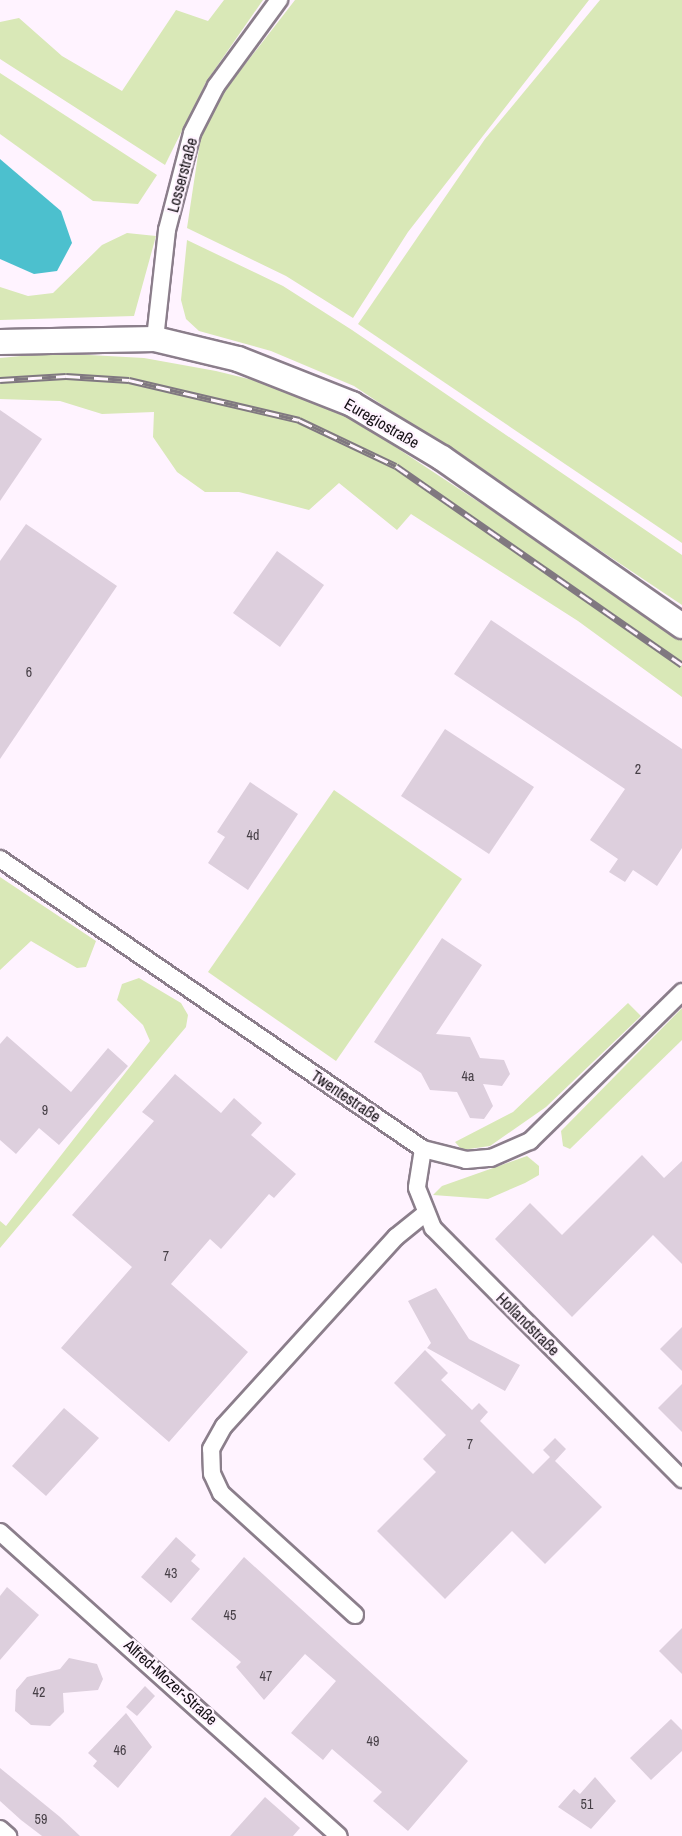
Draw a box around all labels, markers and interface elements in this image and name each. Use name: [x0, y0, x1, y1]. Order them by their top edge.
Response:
street label: Losserstraße: [163, 136, 201, 214]
street label: Euregiostraße: [341, 394, 423, 452]
house number: 6: [26, 664, 32, 680]
house number: 2: [635, 761, 641, 777]
house number: 4d: [247, 827, 259, 843]
street label: Twentestraße: [308, 1066, 384, 1126]
house number: 4a: [462, 1068, 474, 1084]
house number: 9: [42, 1102, 48, 1118]
house number: 7: [163, 1248, 169, 1264]
street label: Hollandstraße: [492, 1288, 564, 1360]
house number: 7: [467, 1436, 473, 1452]
house number: 43: [165, 1565, 177, 1581]
house number: 45: [224, 1607, 236, 1623]
street label: Alfred-Mozer-Straße: [120, 1635, 222, 1729]
house number: 47: [260, 1668, 272, 1684]
house number: 42: [33, 1684, 45, 1700]
house number: 49: [367, 1733, 379, 1749]
house number: 46: [114, 1742, 126, 1758]
house number: 51: [581, 1796, 593, 1812]
house number: 59: [35, 1811, 47, 1827]

